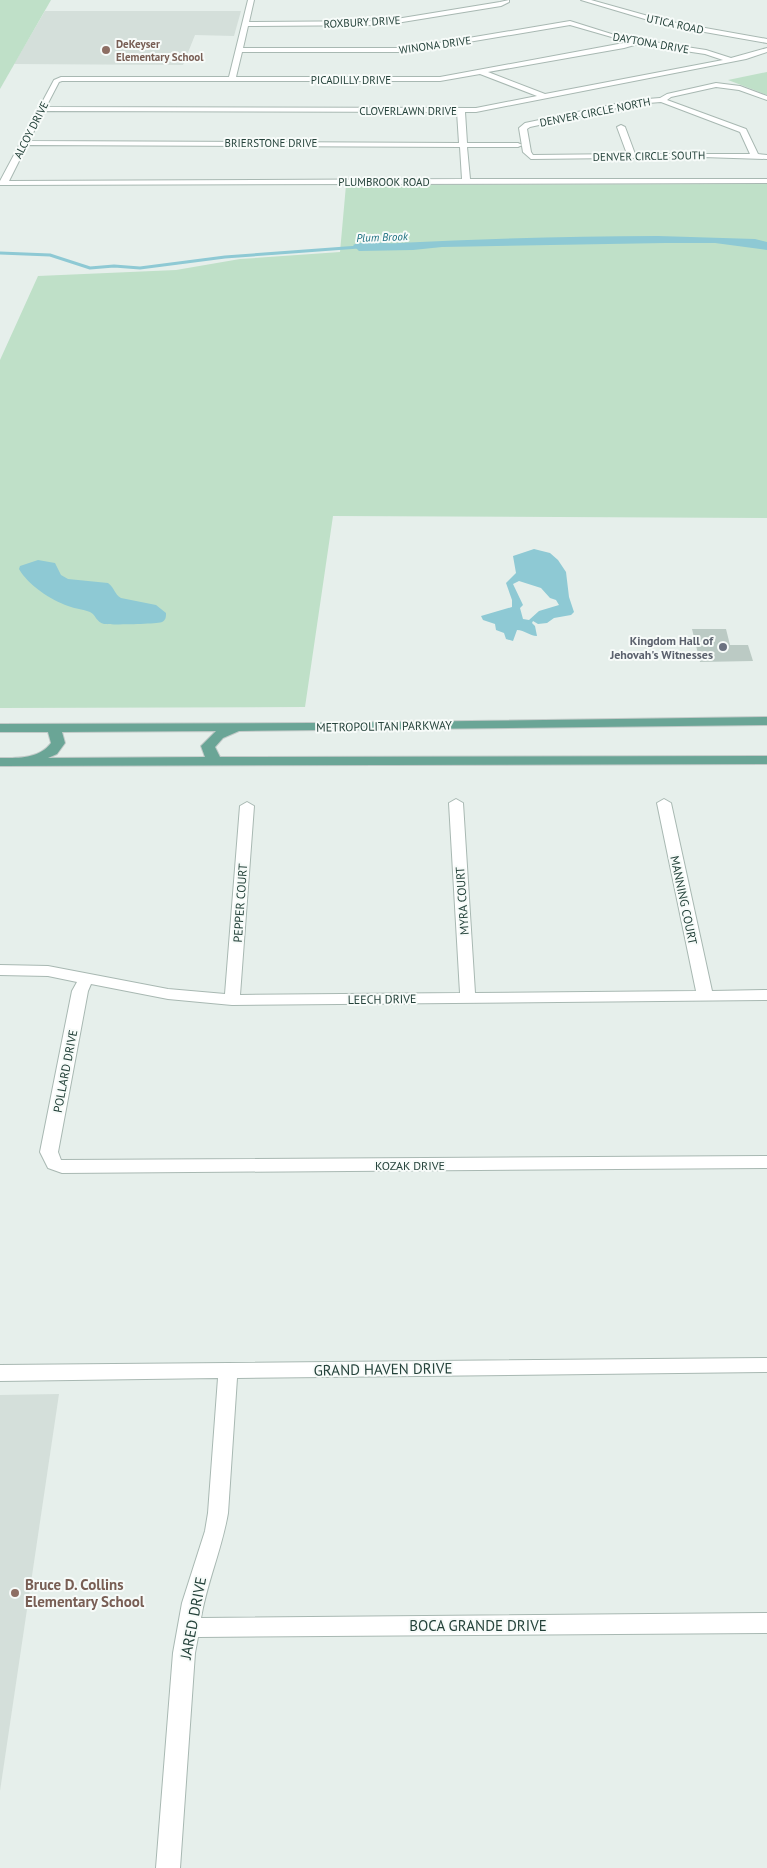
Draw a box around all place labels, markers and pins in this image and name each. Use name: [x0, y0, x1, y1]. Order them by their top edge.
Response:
place label: DeKeyser Elementary School: [116, 37, 204, 64]
marker: DeKeyser Elementary School: [100, 44, 112, 56]
place label: Kingdom Hall of Jehovah's Witnesses: [609, 633, 714, 662]
marker: Kingdom Hall of Jehovah's Witnesses: [717, 641, 729, 653]
place label: Bruce D. Collins Elementary School: [25, 1575, 145, 1611]
marker: Bruce D. Collins Elementary School: [9, 1587, 21, 1599]

